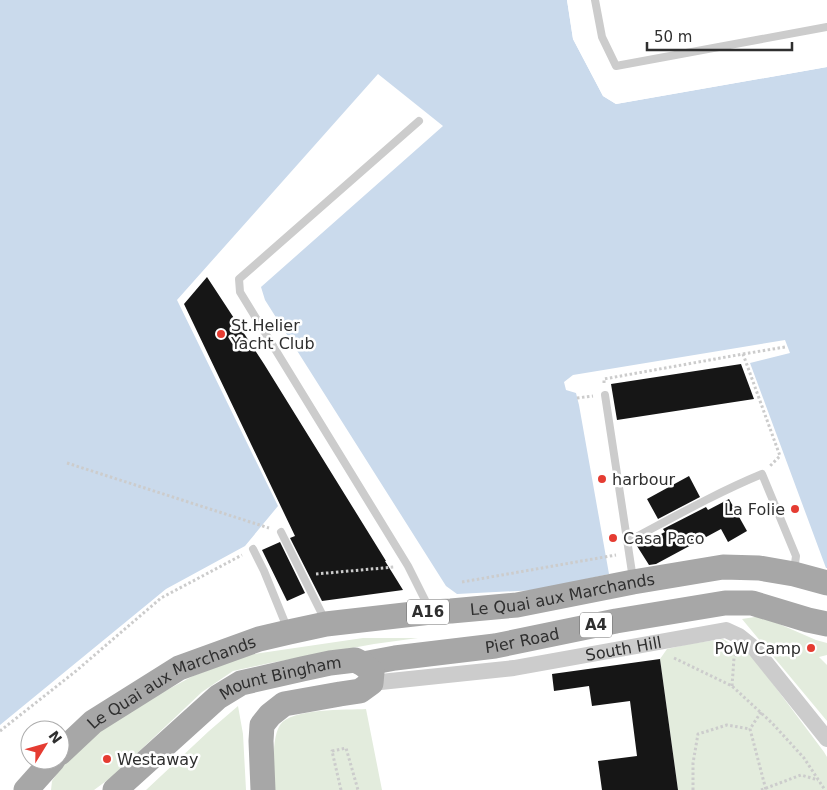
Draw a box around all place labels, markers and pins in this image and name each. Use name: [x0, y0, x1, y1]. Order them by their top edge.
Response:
place label: St.Helier Yacht Club: [230, 316, 315, 353]
marker: St.Helier Yacht Club: [215, 328, 227, 340]
place label: harbour: [612, 470, 676, 489]
marker: harbour: [596, 473, 608, 485]
place label: La Folie: [724, 500, 785, 519]
marker: La Folie: [789, 503, 801, 515]
place label: Casa Paco: [623, 529, 705, 548]
marker: Casa Paco: [607, 532, 619, 544]
place label: PoW Camp: [715, 639, 801, 658]
marker: PoW Camp: [805, 642, 817, 654]
place label: Westaway: [117, 750, 199, 769]
marker: Westaway: [101, 753, 113, 765]

